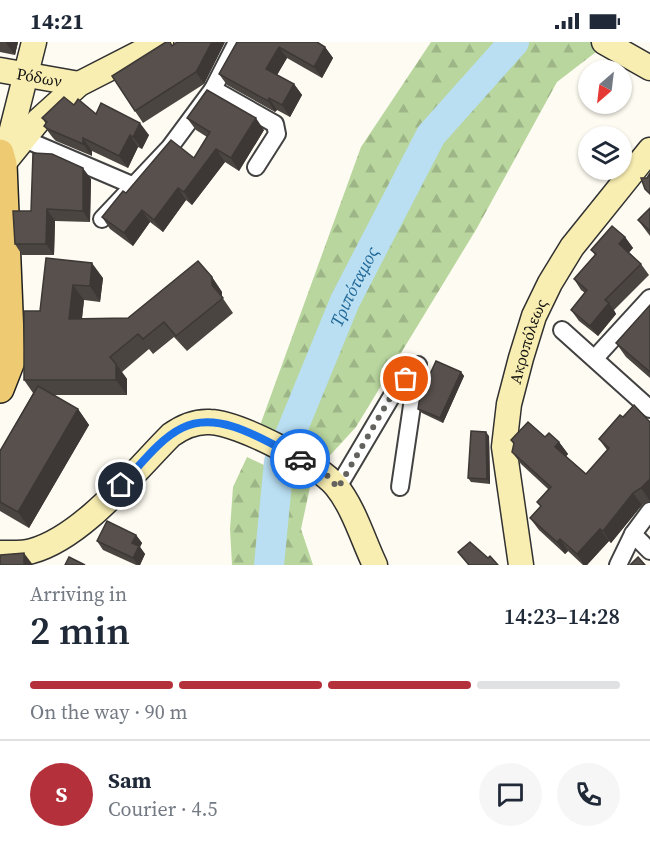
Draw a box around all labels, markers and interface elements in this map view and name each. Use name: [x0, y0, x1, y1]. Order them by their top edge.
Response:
text: 14:21: [30, 6, 84, 36]
north arrow: [578, 60, 632, 114]
map controls: [578, 60, 632, 180]
street label: Ρόδων: [15, 62, 64, 92]
button: layers: [578, 126, 632, 180]
water label: Τριπόταμος: [323, 241, 384, 330]
street label: Ακροπόλεως: [504, 295, 552, 386]
pin: [380, 353, 431, 404]
icon: bag: [389, 362, 422, 395]
courier: [270, 429, 330, 489]
icon: car: [284, 443, 317, 476]
pin: [95, 459, 146, 510]
icon: home: [104, 468, 137, 501]
text: Arriving in: [30, 580, 127, 608]
text: 14:23–14:28: [504, 601, 620, 631]
text: 2 min: [30, 604, 130, 657]
text: On the way · 90 m: [30, 698, 187, 726]
button: chat: [479, 763, 542, 826]
button: phone: [557, 763, 620, 826]
text: Sam: [108, 765, 152, 795]
text: S: [56, 779, 67, 809]
text: Courier · 4.5: [108, 795, 217, 823]

